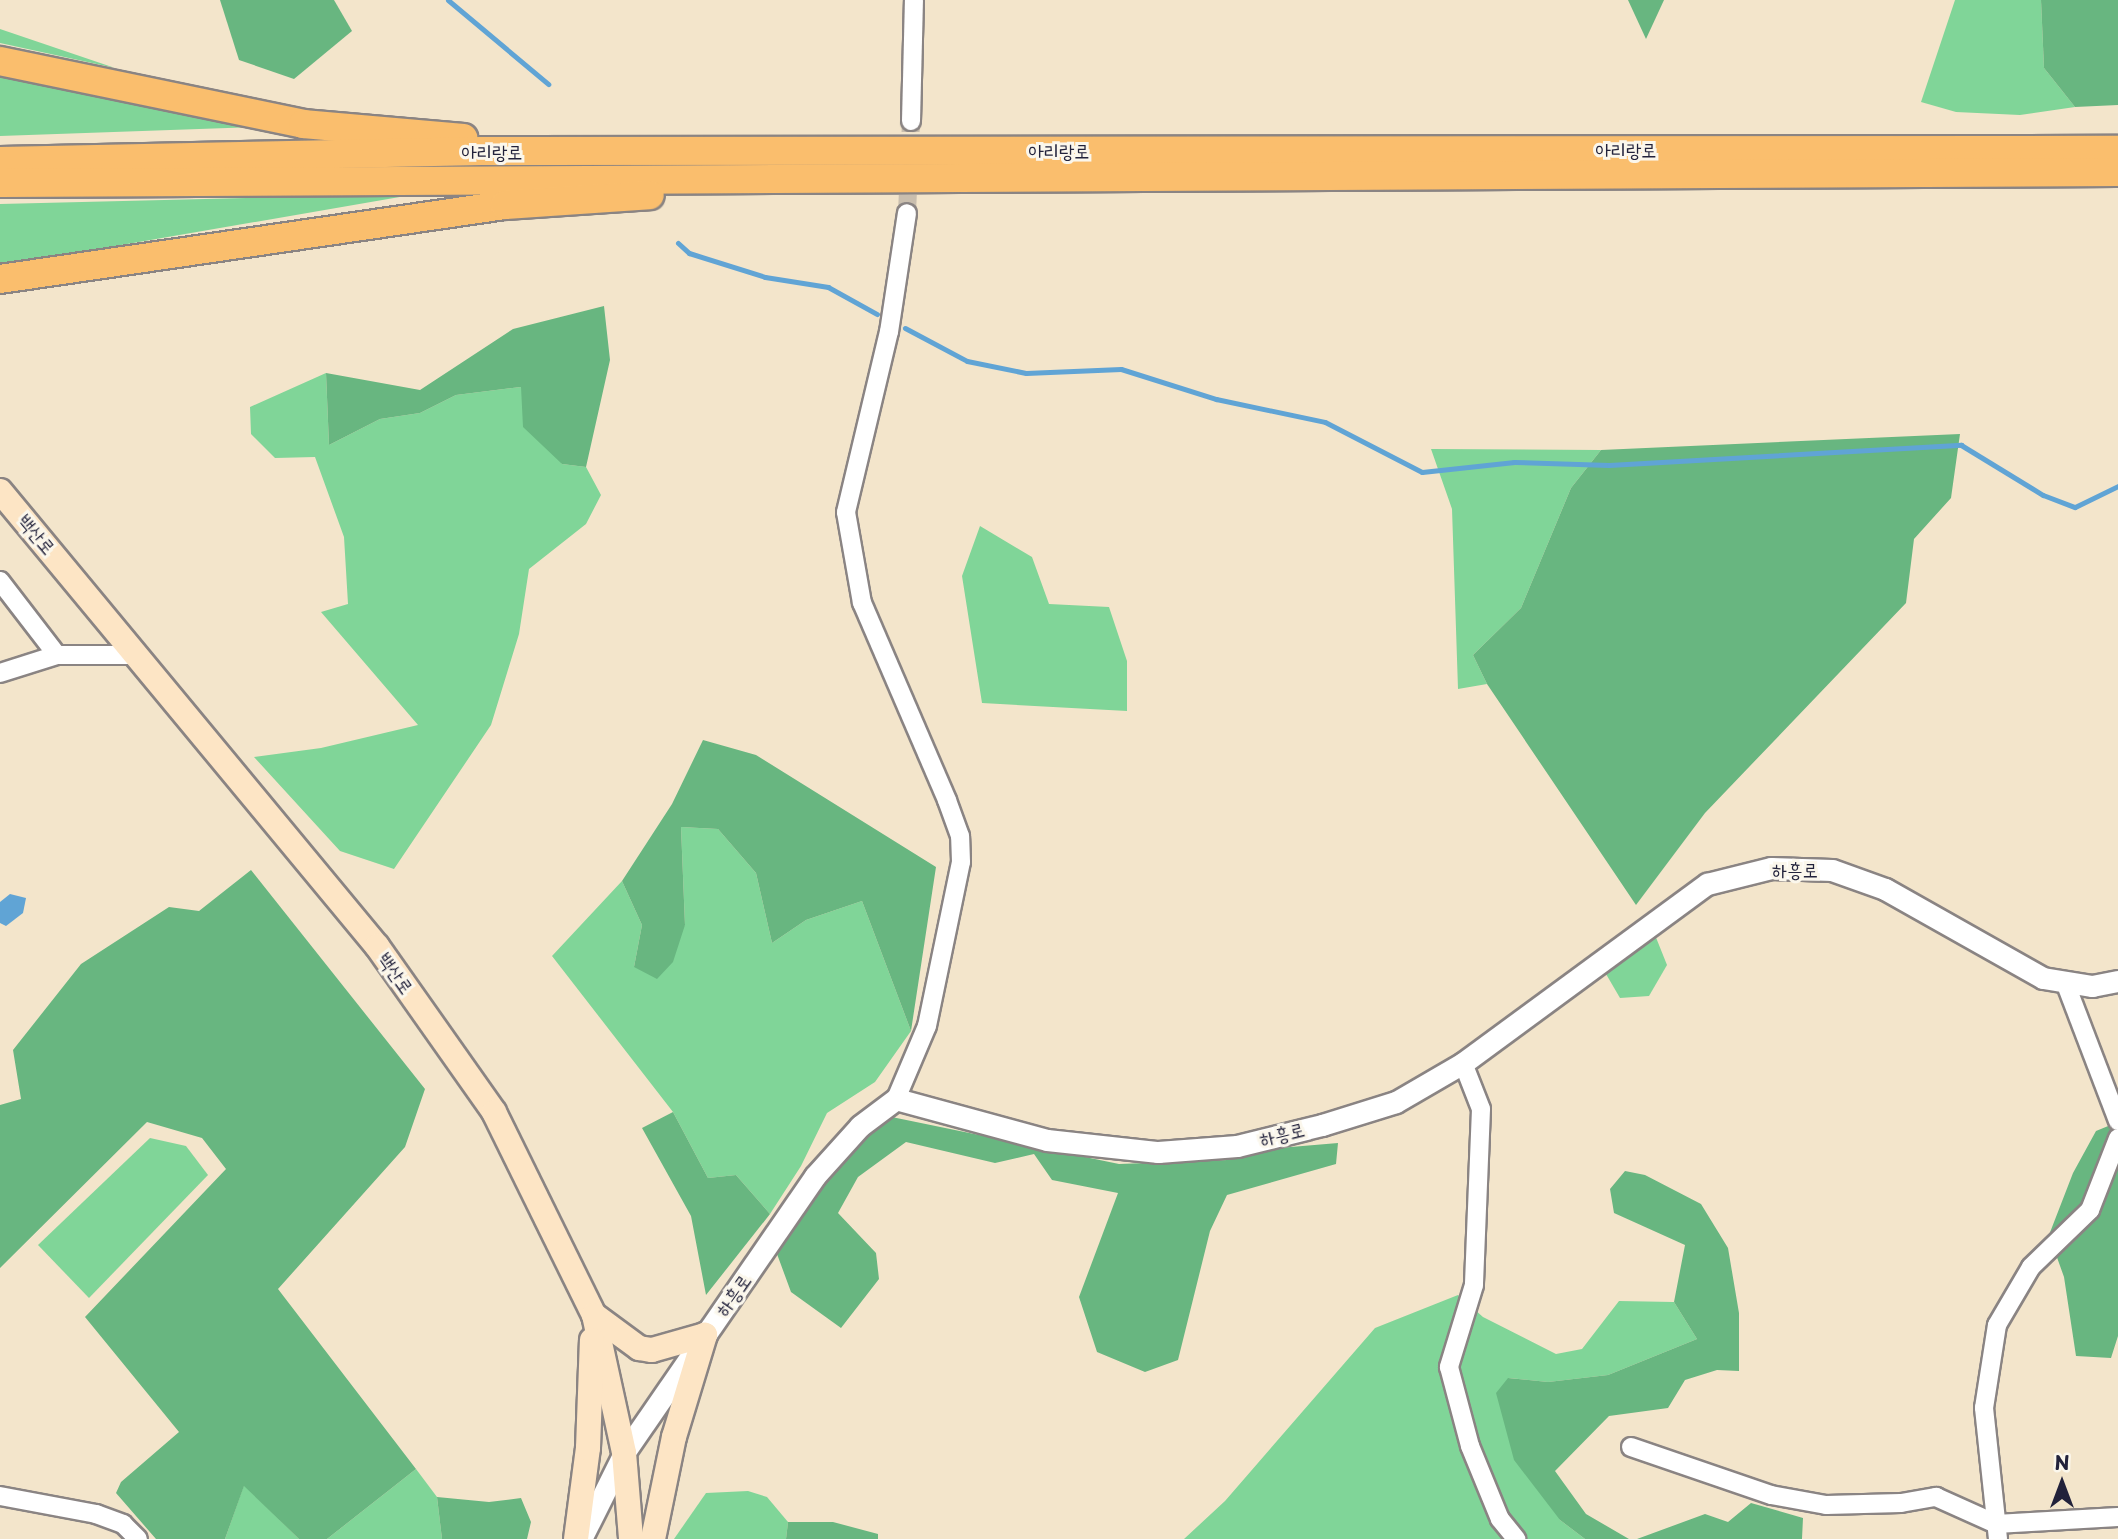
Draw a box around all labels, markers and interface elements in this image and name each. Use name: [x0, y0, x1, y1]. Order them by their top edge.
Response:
street label: 아리랑로: [1595, 139, 1657, 161]
street label: 아리랑로: [1028, 140, 1090, 162]
street label: 아리랑로: [461, 141, 523, 163]
street label: 백산로: [14, 509, 60, 559]
street label: 하흥로: [1772, 859, 1818, 881]
street label: 백산로: [374, 948, 418, 998]
street label: 하흥로: [1257, 1117, 1307, 1151]
street label: 하흥로: [711, 1270, 755, 1320]
north arrow: [2027, 1448, 2097, 1518]
text: N: [2054, 1448, 2070, 1476]

